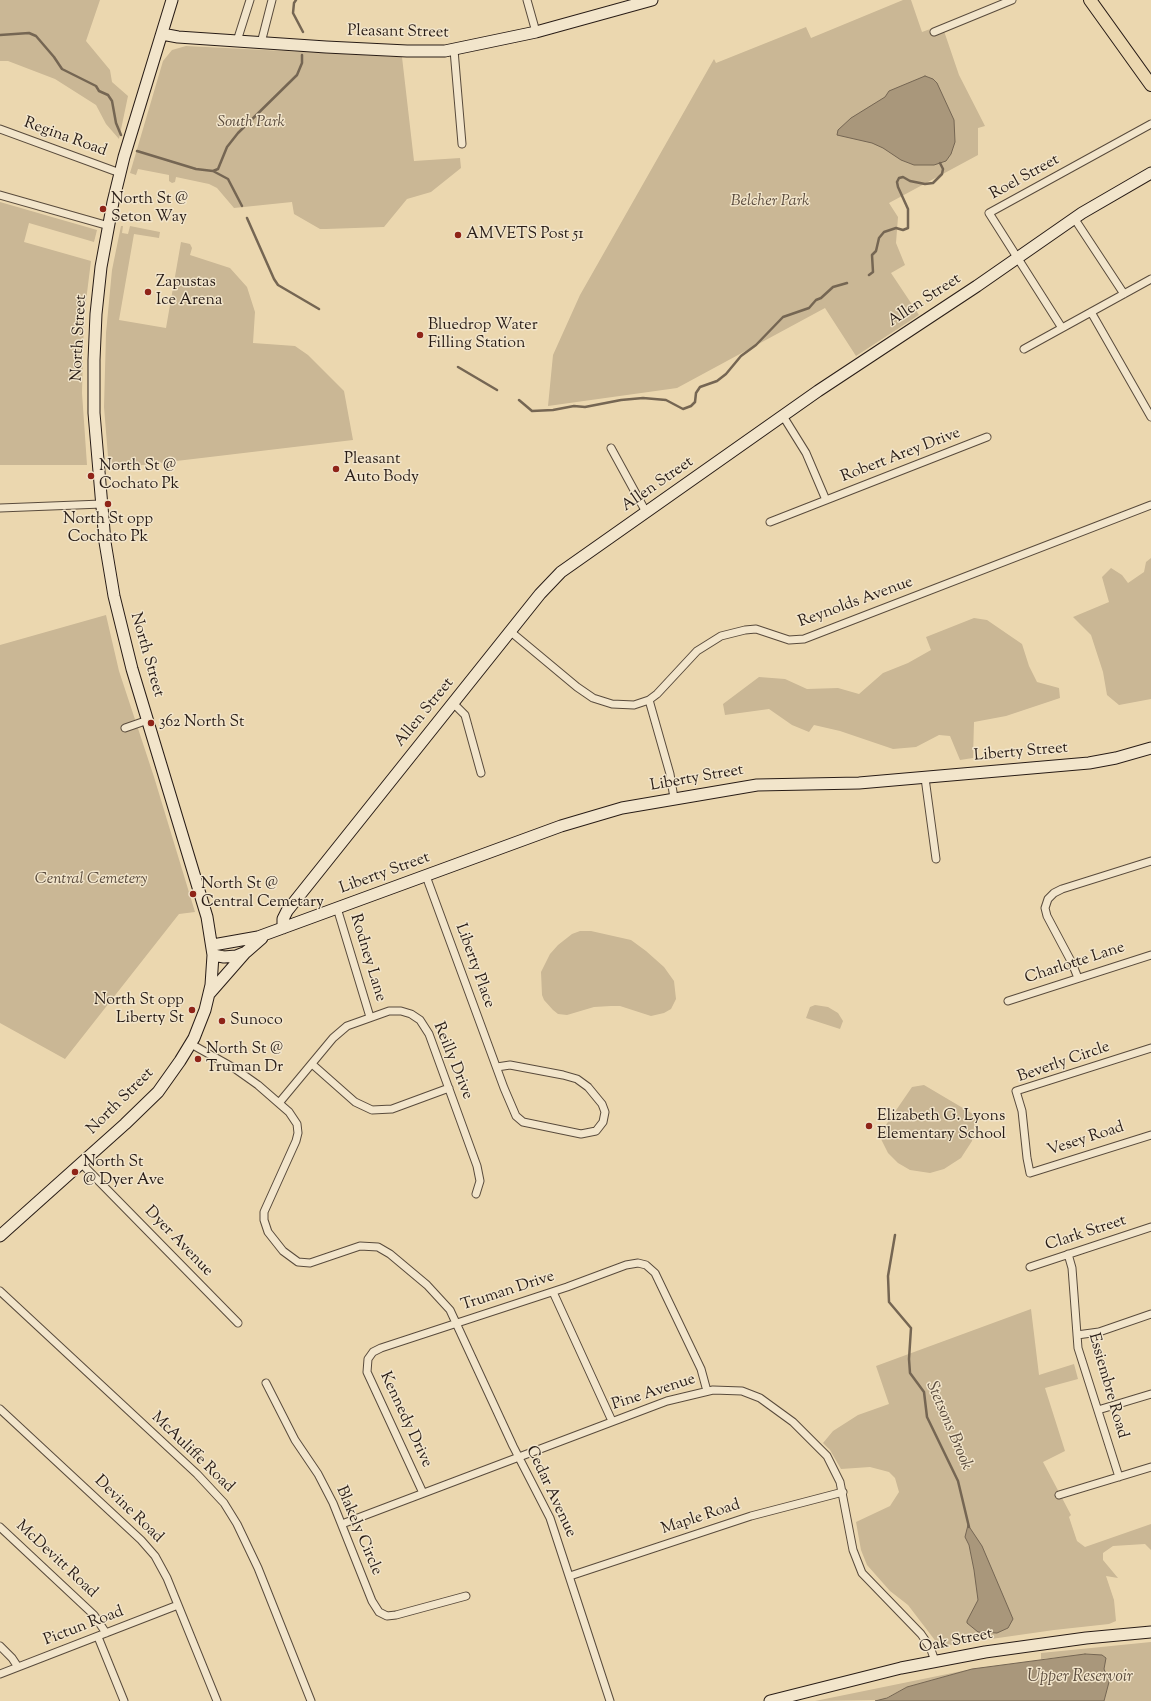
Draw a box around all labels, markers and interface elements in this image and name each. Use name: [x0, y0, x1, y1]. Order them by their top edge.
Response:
street label: Pleasant Street: [347, 23, 449, 43]
park label: South Park: [217, 113, 285, 133]
street label: Regina Road: [21, 114, 109, 162]
street label: Roel Street: [987, 151, 1063, 205]
place label: North St @ Seton Way: [111, 190, 188, 228]
park label: Belcher Park: [731, 192, 809, 212]
marker: North St @ Seton Way: [98, 204, 108, 214]
place label: AMVETS Post 51: [466, 225, 584, 245]
marker: AMVETS Post 51: [453, 230, 463, 240]
street label: Allen Street: [885, 270, 965, 332]
place label: Zapustas Ice Arena: [156, 273, 222, 311]
marker: Zapustas Ice Arena: [143, 287, 153, 297]
street label: North Street: [68, 294, 92, 382]
place label: Bluedrop Water Filling Station: [428, 316, 538, 354]
marker: Bluedrop Water Filling Station: [415, 330, 425, 340]
street label: Robert Arey Drive: [839, 424, 963, 488]
place label: Pleasant Auto Body: [344, 450, 419, 488]
street label: Allen Street: [618, 453, 698, 517]
place label: North St @ Cochato Pk: [99, 457, 179, 495]
marker: Pleasant Auto Body: [331, 464, 341, 474]
marker: North St @ Cochato Pk: [86, 471, 96, 481]
marker: North St opp Cochato Pk: [103, 499, 113, 509]
place label: North St opp Cochato Pk: [63, 510, 153, 548]
street label: Reynolds Avenue: [796, 573, 916, 633]
street label: North Street: [125, 611, 167, 699]
street label: Allen Street: [391, 675, 459, 751]
place label: 362 North St: [159, 713, 245, 733]
marker: 362 North St: [146, 718, 156, 728]
street label: Liberty Street: [973, 739, 1069, 767]
street label: Liberty Street: [649, 761, 745, 797]
street label: Liberty Street: [337, 849, 433, 899]
park label: Central Cemetery: [35, 870, 147, 890]
place label: North St @ Central Cemetary: [201, 875, 324, 913]
marker: North St @ Central Cemetary: [188, 889, 198, 899]
street label: Rodney Lane: [345, 912, 389, 1004]
street label: Liberty Place: [450, 921, 498, 1011]
street label: Charlotte Lane: [1023, 939, 1127, 989]
place label: North St opp Liberty St: [94, 991, 184, 1029]
marker: North St opp Liberty St: [187, 1005, 197, 1015]
place label: Sunoco: [230, 1011, 283, 1031]
marker: Sunoco: [217, 1016, 227, 1026]
street label: Reilly Drive: [428, 1020, 476, 1102]
street label: Beverly Circle: [1015, 1038, 1113, 1088]
place label: North St @ Truman Dr: [206, 1040, 283, 1078]
marker: North St @ Truman Dr: [193, 1054, 203, 1064]
street label: North Street: [83, 1064, 159, 1140]
place label: Elizabeth G. Lyons Elementary School: [877, 1107, 1006, 1145]
street label: Vesey Road: [1045, 1119, 1127, 1161]
marker: Elizabeth G. Lyons Elementary School: [864, 1121, 874, 1131]
place label: North St @ Dyer Ave: [83, 1153, 164, 1191]
marker: North St @ Dyer Ave: [70, 1167, 80, 1177]
street label: Dyer Avenue: [140, 1203, 216, 1281]
street label: Clark Street: [1043, 1212, 1129, 1256]
street label: Truman Drive: [459, 1268, 557, 1316]
street label: Essiembre Road: [1083, 1331, 1131, 1441]
street label: Kennedy Drive: [374, 1369, 436, 1471]
street label: Pine Avenue: [610, 1370, 698, 1416]
water label: Stetsons Brook: [920, 1379, 976, 1473]
street label: McAuliffe Road: [147, 1409, 237, 1497]
street label: Cedar Avenue: [520, 1443, 580, 1541]
street label: Devine Road: [89, 1472, 167, 1548]
street label: Blakely Circle: [331, 1483, 385, 1579]
street label: Maple Road: [659, 1496, 743, 1540]
street label: McDevitt Road: [11, 1517, 101, 1603]
street label: Pictun Road: [41, 1603, 127, 1651]
street label: Oak Street: [918, 1625, 994, 1659]
water label: Upper Reservoir: [1027, 1668, 1133, 1688]

